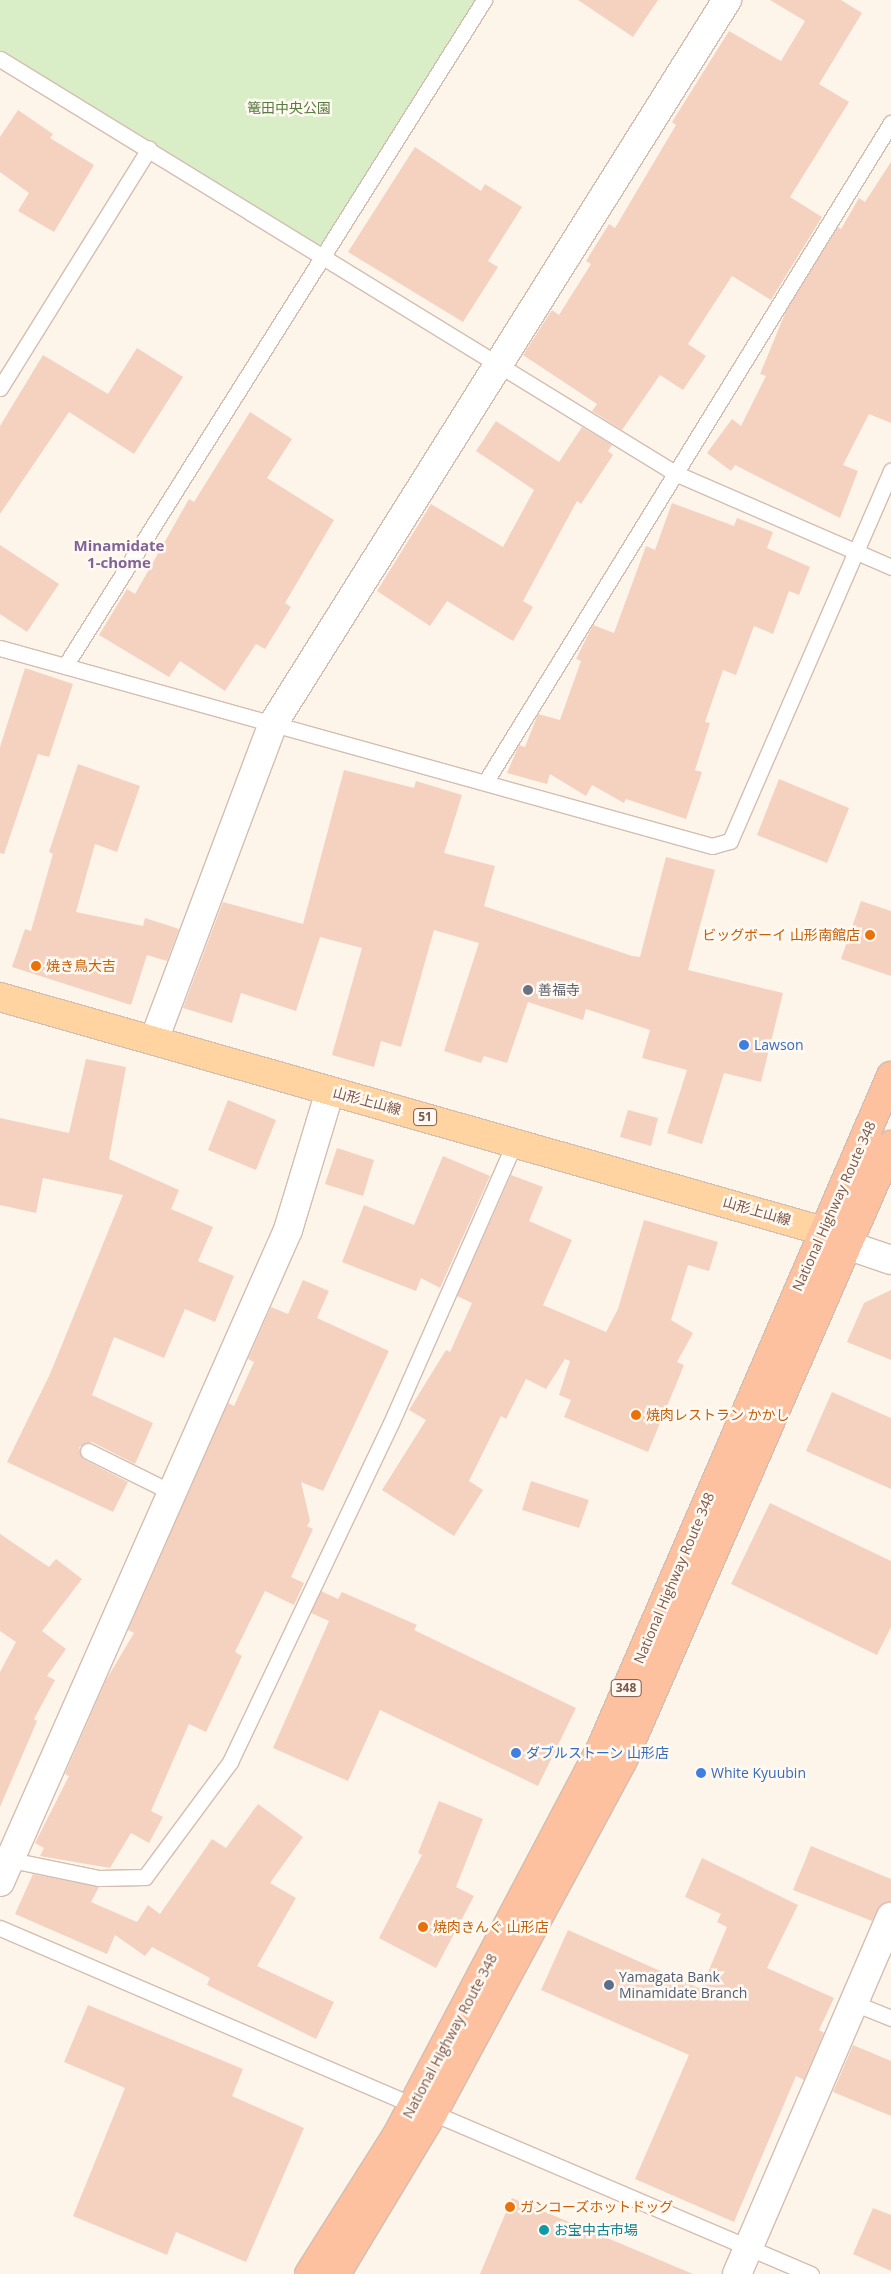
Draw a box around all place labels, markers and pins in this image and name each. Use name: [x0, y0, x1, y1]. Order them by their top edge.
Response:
place label: ビッグボーイ 山形南館店: [702, 927, 860, 943]
marker: ビッグボーイ 山形南館店: [864, 929, 876, 941]
place label: 焼き鳥大吉: [46, 958, 116, 974]
marker: 焼き鳥大吉: [30, 960, 42, 972]
place label: 善福寺: [538, 982, 580, 998]
marker: 善福寺: [522, 984, 534, 996]
place label: Lawson: [754, 1037, 804, 1053]
marker: Lawson: [738, 1039, 750, 1051]
place label: 焼肉レストラン かかし: [646, 1407, 790, 1423]
marker: 焼肉レストラン かかし: [630, 1409, 642, 1421]
place label: ダブルストーン 山形店: [526, 1745, 670, 1761]
marker: ダブルストーン 山形店: [510, 1747, 522, 1759]
place label: White Kyuubin: [711, 1765, 806, 1781]
marker: White Kyuubin: [695, 1767, 707, 1779]
place label: 焼肉きんぐ 山形店: [433, 1919, 549, 1935]
marker: 焼肉きんぐ 山形店: [417, 1921, 429, 1933]
place label: Yamagata Bank Minamidate Branch: [619, 1969, 747, 2001]
marker: Yamagata Bank Minamidate Branch: [603, 1979, 615, 1991]
place label: ガンコーズホットドッグ: [520, 2199, 674, 2215]
marker: ガンコーズホットドッグ: [504, 2201, 516, 2213]
place label: お宝中古市場: [554, 2222, 638, 2238]
marker: お宝中古市場: [538, 2224, 550, 2236]

